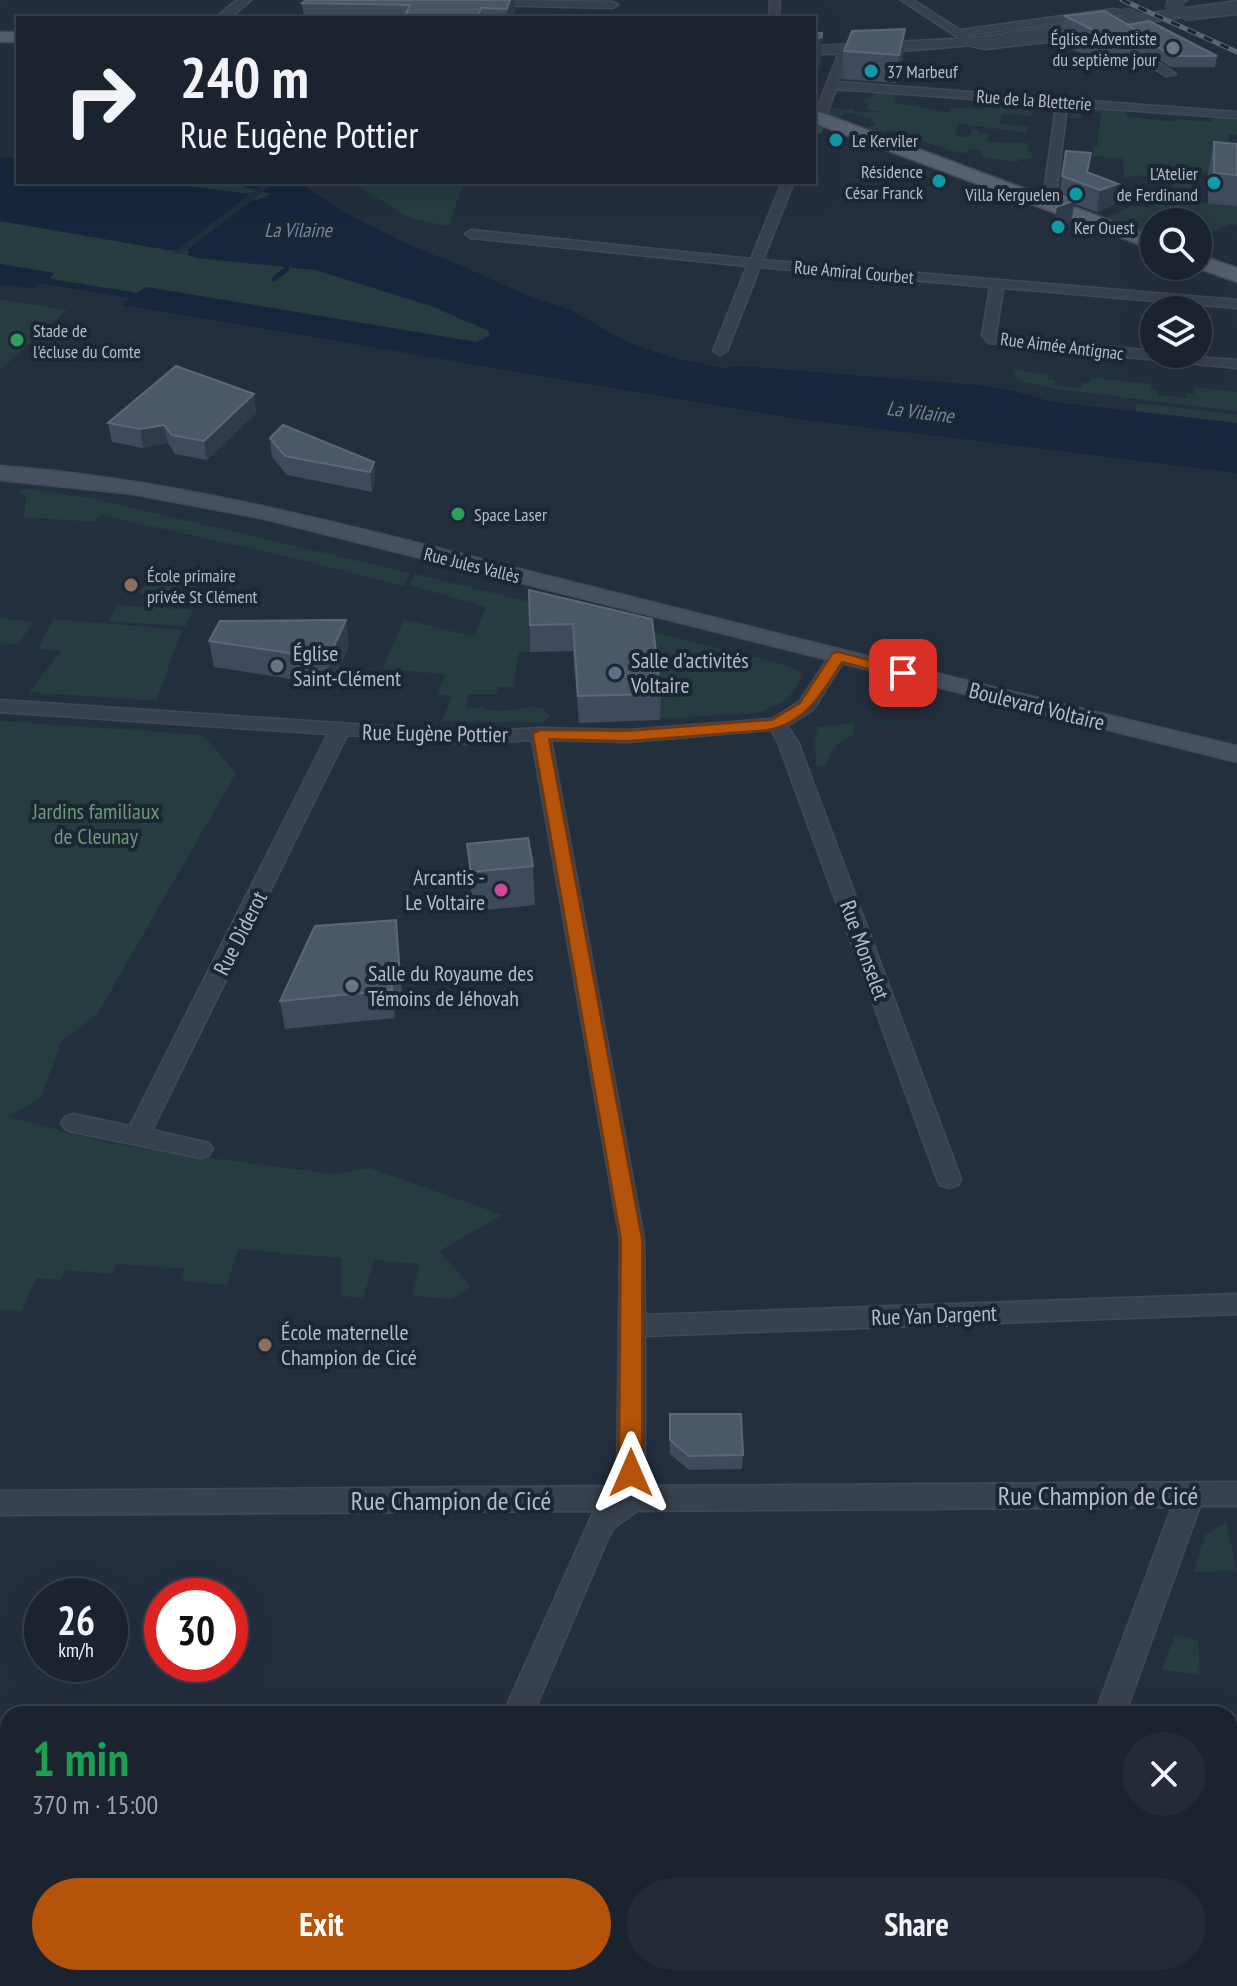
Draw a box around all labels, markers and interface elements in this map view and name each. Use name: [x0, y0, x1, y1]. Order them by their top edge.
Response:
place label: Église Adventiste du septième jour: [1051, 27, 1157, 71]
marker: Église Adventiste du septième jour: [1164, 39, 1182, 57]
text: 240 m: [180, 41, 309, 113]
icon: right: [48, 48, 152, 152]
place label: 37 Marbeuf: [887, 60, 959, 83]
marker: 37 Marbeuf: [862, 62, 880, 80]
street label: Rue de la Bletterie: [976, 84, 1092, 116]
text: Rue Eugène Pottier: [180, 111, 418, 158]
place label: Le Kerviler: [852, 129, 918, 152]
marker: Le Kerviler: [827, 131, 845, 149]
place label: Résidence César Franck: [845, 160, 923, 204]
place label: L'Atelier de Ferdinand: [1117, 162, 1198, 206]
marker: Résidence César Franck: [930, 172, 948, 190]
marker: L'Atelier de Ferdinand: [1205, 174, 1223, 192]
place label: Villa Kerguelen: [964, 183, 1060, 206]
marker: Villa Kerguelen: [1067, 185, 1085, 203]
map controls: [1140, 208, 1212, 368]
button: search: [1140, 208, 1212, 280]
place label: Ker Ouest: [1074, 216, 1135, 239]
water label: La Vilaine: [264, 217, 333, 243]
marker: Ker Ouest: [1049, 218, 1067, 236]
street label: Rue Amiral Courbet: [793, 255, 915, 289]
button: layers: [1140, 296, 1212, 368]
place label: Stade de l'écluse du Comte: [33, 319, 141, 363]
street label: Rue Aimée Antignac: [999, 327, 1126, 365]
marker: Stade de l'écluse du Comte: [8, 331, 26, 349]
water label: La Vilaine: [885, 395, 957, 429]
place label: Space Laser: [474, 503, 547, 526]
marker: Space Laser: [449, 505, 467, 523]
street label: Rue Jules Vallès: [422, 542, 522, 588]
place label: École primaire privée St Clément: [147, 564, 258, 608]
marker: École primaire privée St Clément: [122, 576, 140, 594]
place label: Église Saint-Clément: [293, 639, 401, 692]
pin: [869, 639, 937, 707]
place label: Salle d'activités Voltaire: [630, 646, 749, 699]
icon: arrive: [881, 651, 925, 695]
marker: Église Saint-Clément: [268, 657, 286, 675]
marker: Salle d'activités Voltaire: [606, 664, 624, 682]
street label: Boulevard Voltaire: [966, 676, 1108, 736]
street label: Rue Eugène Pottier: [362, 718, 508, 748]
park label: Jardins familiaux de Cleunay: [31, 797, 160, 850]
place label: Arcantis - Le Voltaire: [405, 863, 485, 916]
marker: Arcantis - Le Voltaire: [492, 881, 510, 899]
street label: Rue Diderot: [207, 886, 273, 980]
street label: Rue Monselet: [834, 896, 896, 1004]
place label: Salle du Royaume des Témoins de Jéhovah: [368, 959, 534, 1012]
marker: Salle du Royaume des Témoins de Jéhovah: [343, 977, 361, 995]
street label: Rue Yan Dargent: [871, 1299, 997, 1331]
place label: École maternelle Champion de Cicé: [281, 1318, 417, 1371]
marker: École maternelle Champion de Cicé: [256, 1336, 274, 1354]
position arrow: [589, 1431, 673, 1515]
street label: Rue Champion de Cicé: [998, 1479, 1198, 1512]
street label: Rue Champion de Cicé: [351, 1484, 551, 1517]
speed limit sign: 30: [144, 1578, 248, 1682]
text: 26: [57, 1594, 95, 1646]
text: km/h: [58, 1637, 94, 1663]
text: 1 min: [32, 1727, 129, 1789]
button: close: [1122, 1732, 1206, 1816]
text: 370 m · 15:00: [32, 1788, 158, 1821]
button: Exit: [32, 1878, 611, 1970]
button: Share: [627, 1878, 1206, 1970]

